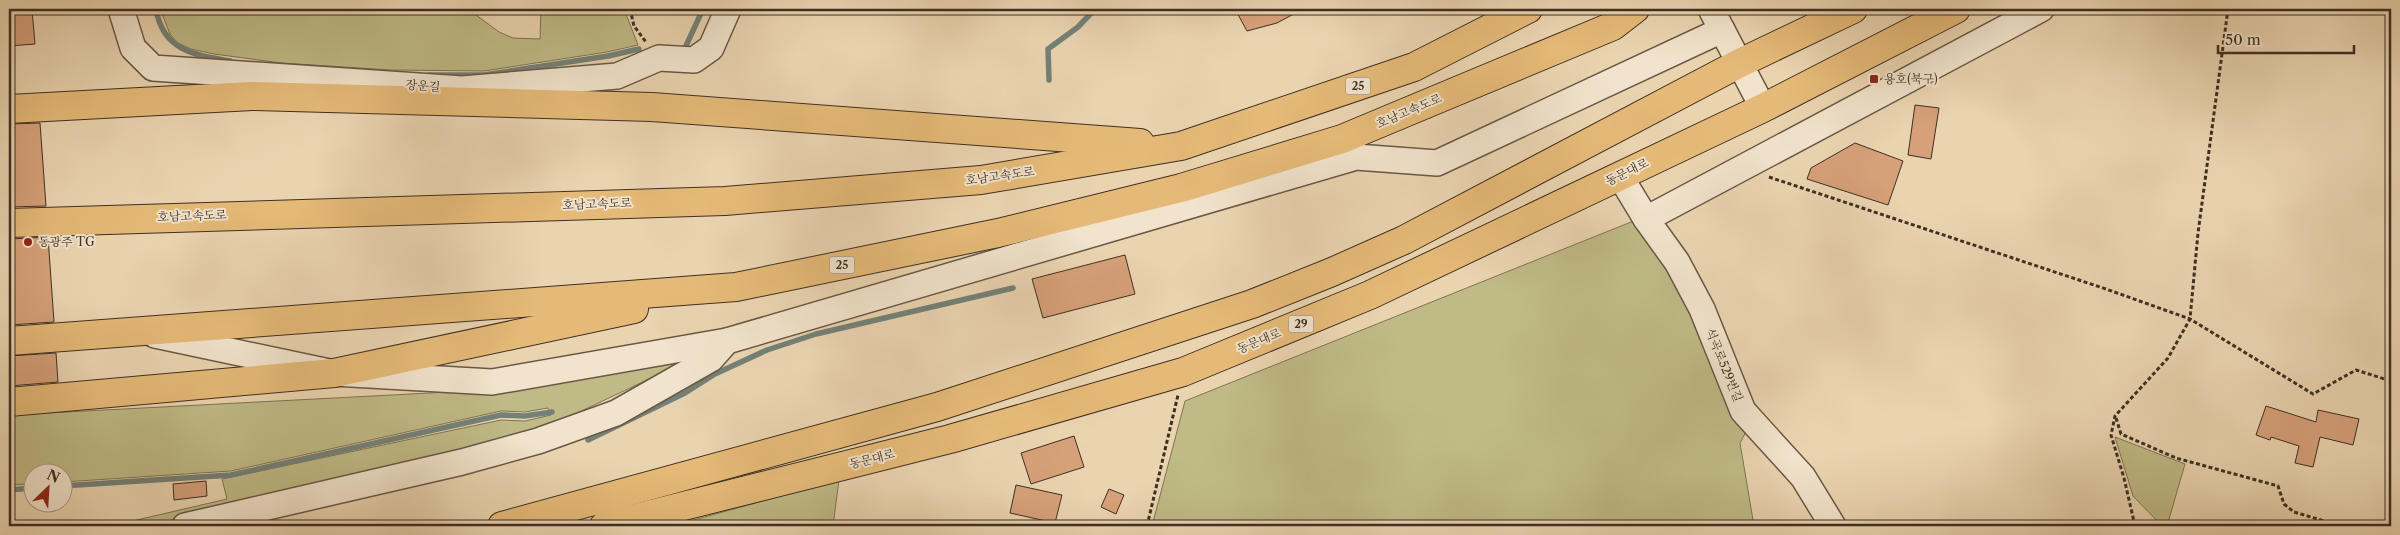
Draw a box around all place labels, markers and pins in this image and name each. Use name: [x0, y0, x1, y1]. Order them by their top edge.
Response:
place label: 용호(북구): [1884, 71, 1938, 86]
marker: 용호(북구): [1868, 73, 1880, 85]
place label: 동광주 TG: [38, 234, 95, 249]
marker: 동광주 TG: [22, 236, 34, 248]

